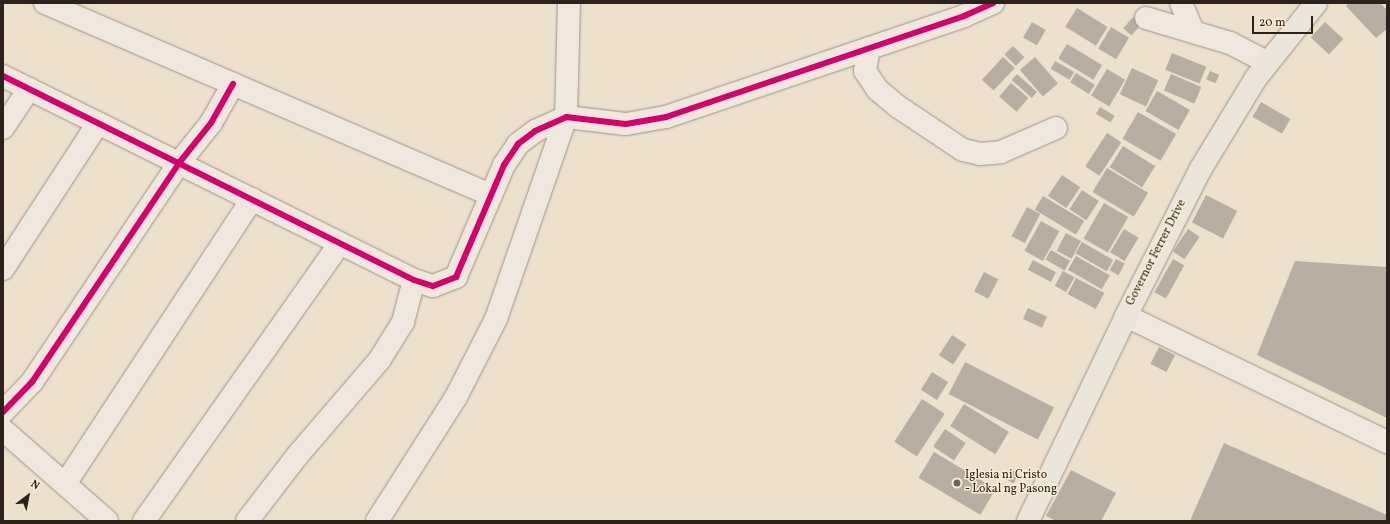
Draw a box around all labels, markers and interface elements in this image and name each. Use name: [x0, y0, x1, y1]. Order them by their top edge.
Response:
scale bar: [1254, 8, 1315, 34]
text: 20 m: [1259, 15, 1286, 31]
street label: Governor Ferrer Drive: [1124, 198, 1190, 308]
place label: Iglesia ni Cristo - Lokal ng Pasong: [965, 469, 1057, 497]
north arrow: [8, 476, 48, 516]
text: N: [27, 477, 42, 494]
marker: Iglesia ni Cristo - Lokal ng Pasong: [952, 478, 962, 488]

